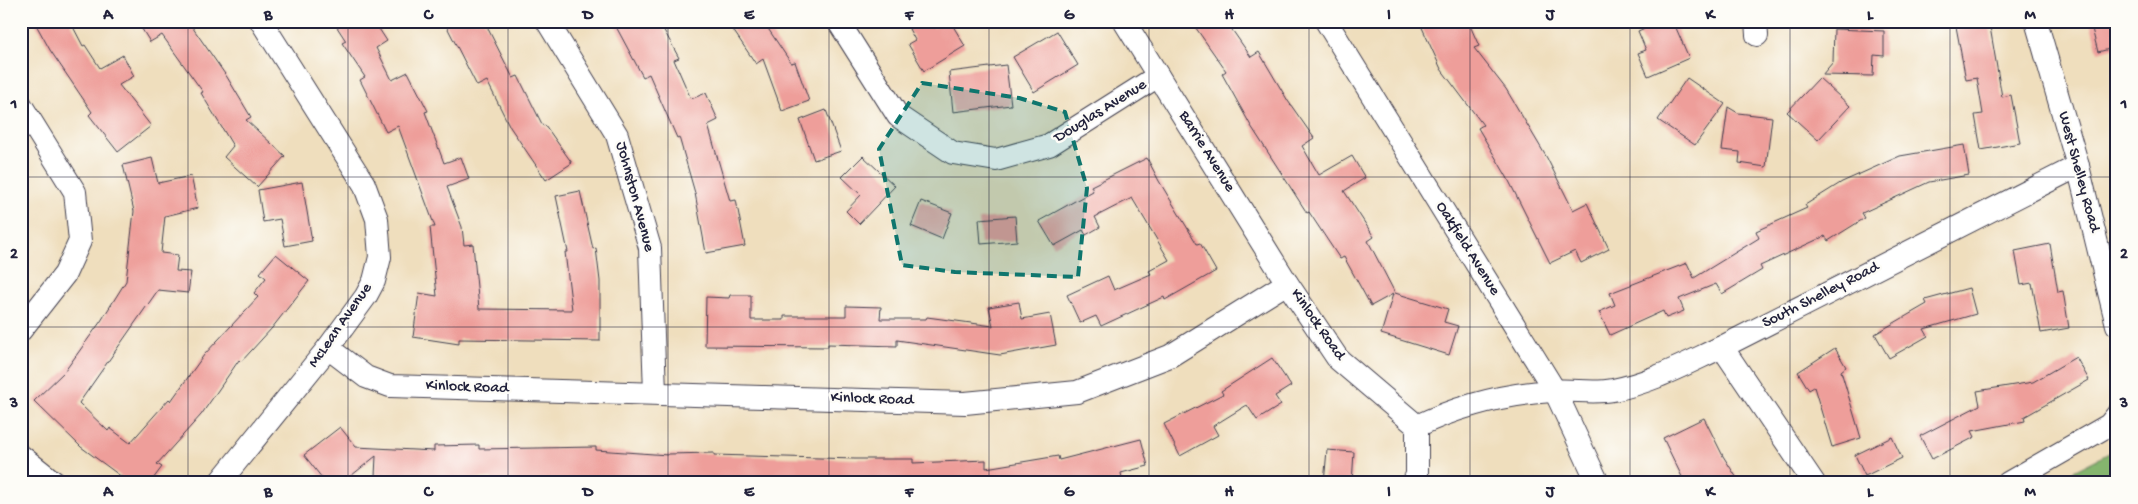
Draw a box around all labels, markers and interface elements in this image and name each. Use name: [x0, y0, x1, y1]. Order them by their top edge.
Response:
text: A: [102, 7, 114, 26]
text: B: [263, 7, 273, 26]
text: C: [423, 7, 434, 26]
text: D: [581, 7, 594, 26]
text: E: [744, 7, 755, 26]
text: F: [904, 7, 915, 26]
text: G: [1064, 7, 1075, 26]
text: H: [1224, 7, 1234, 26]
text: I: [1387, 7, 1391, 26]
text: J: [1545, 7, 1556, 26]
text: K: [1705, 7, 1717, 26]
text: L: [1867, 7, 1874, 26]
text: M: [2024, 7, 2036, 26]
street label: Douglas Avenue: [1050, 76, 1151, 149]
text: 1: [10, 96, 17, 115]
text: 1: [2120, 96, 2127, 115]
street label: Barrie Avenue: [1173, 107, 1239, 197]
street label: West Shelley Road: [2053, 110, 2104, 236]
street label: Johnston Avenue: [610, 140, 658, 255]
street label: Oakfield Avenue: [1431, 199, 1504, 300]
text: 2: [10, 246, 18, 265]
text: 2: [2120, 246, 2128, 265]
street label: South Shelley Road: [1760, 258, 1884, 334]
street label: McLean Avenue: [305, 279, 378, 372]
street label: Kinlock Road: [1285, 286, 1350, 366]
street label: Kinlock Road: [425, 377, 510, 399]
street label: Kinlock Road: [830, 389, 915, 411]
text: 3: [9, 395, 18, 414]
text: 3: [2119, 395, 2128, 414]
text: A: [102, 484, 114, 503]
text: B: [263, 484, 273, 503]
text: C: [423, 484, 434, 503]
text: D: [581, 484, 594, 503]
text: E: [744, 484, 755, 503]
text: F: [904, 484, 915, 503]
text: G: [1064, 484, 1075, 503]
text: H: [1224, 484, 1234, 503]
text: I: [1387, 484, 1391, 503]
text: J: [1545, 484, 1556, 503]
text: K: [1705, 484, 1717, 503]
text: L: [1867, 484, 1874, 503]
text: M: [2024, 484, 2036, 503]

